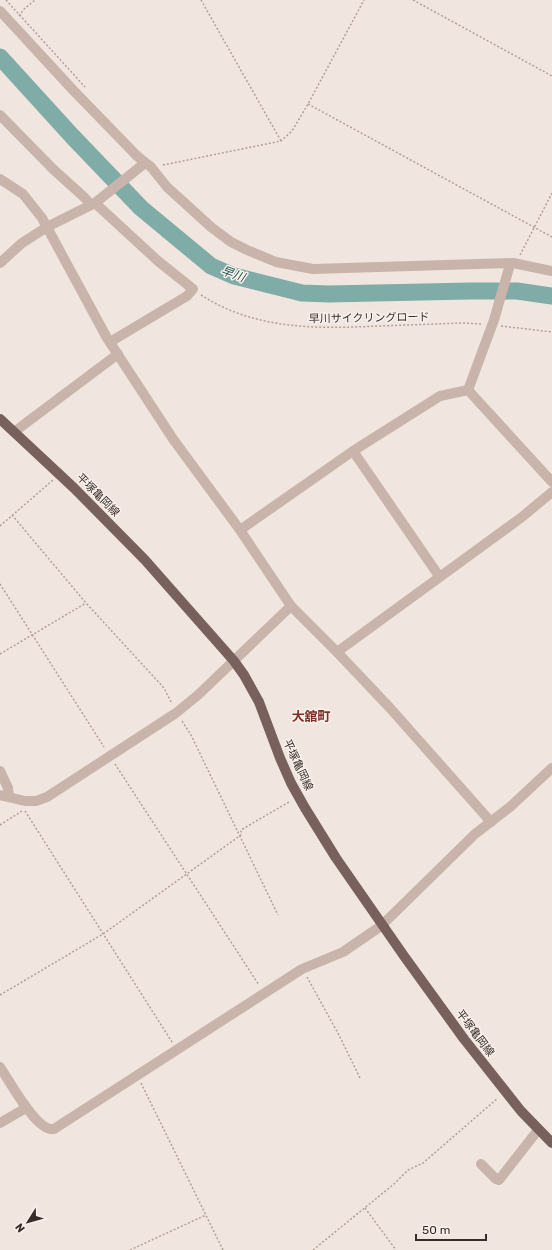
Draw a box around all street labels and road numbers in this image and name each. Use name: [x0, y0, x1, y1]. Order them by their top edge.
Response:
street label: 早川サイクリングロード: [309, 310, 429, 326]
street label: 平塚亀岡線: [74, 471, 122, 519]
street label: 平塚亀岡線: [280, 737, 316, 793]
street label: 平塚亀岡線: [453, 1007, 497, 1059]

